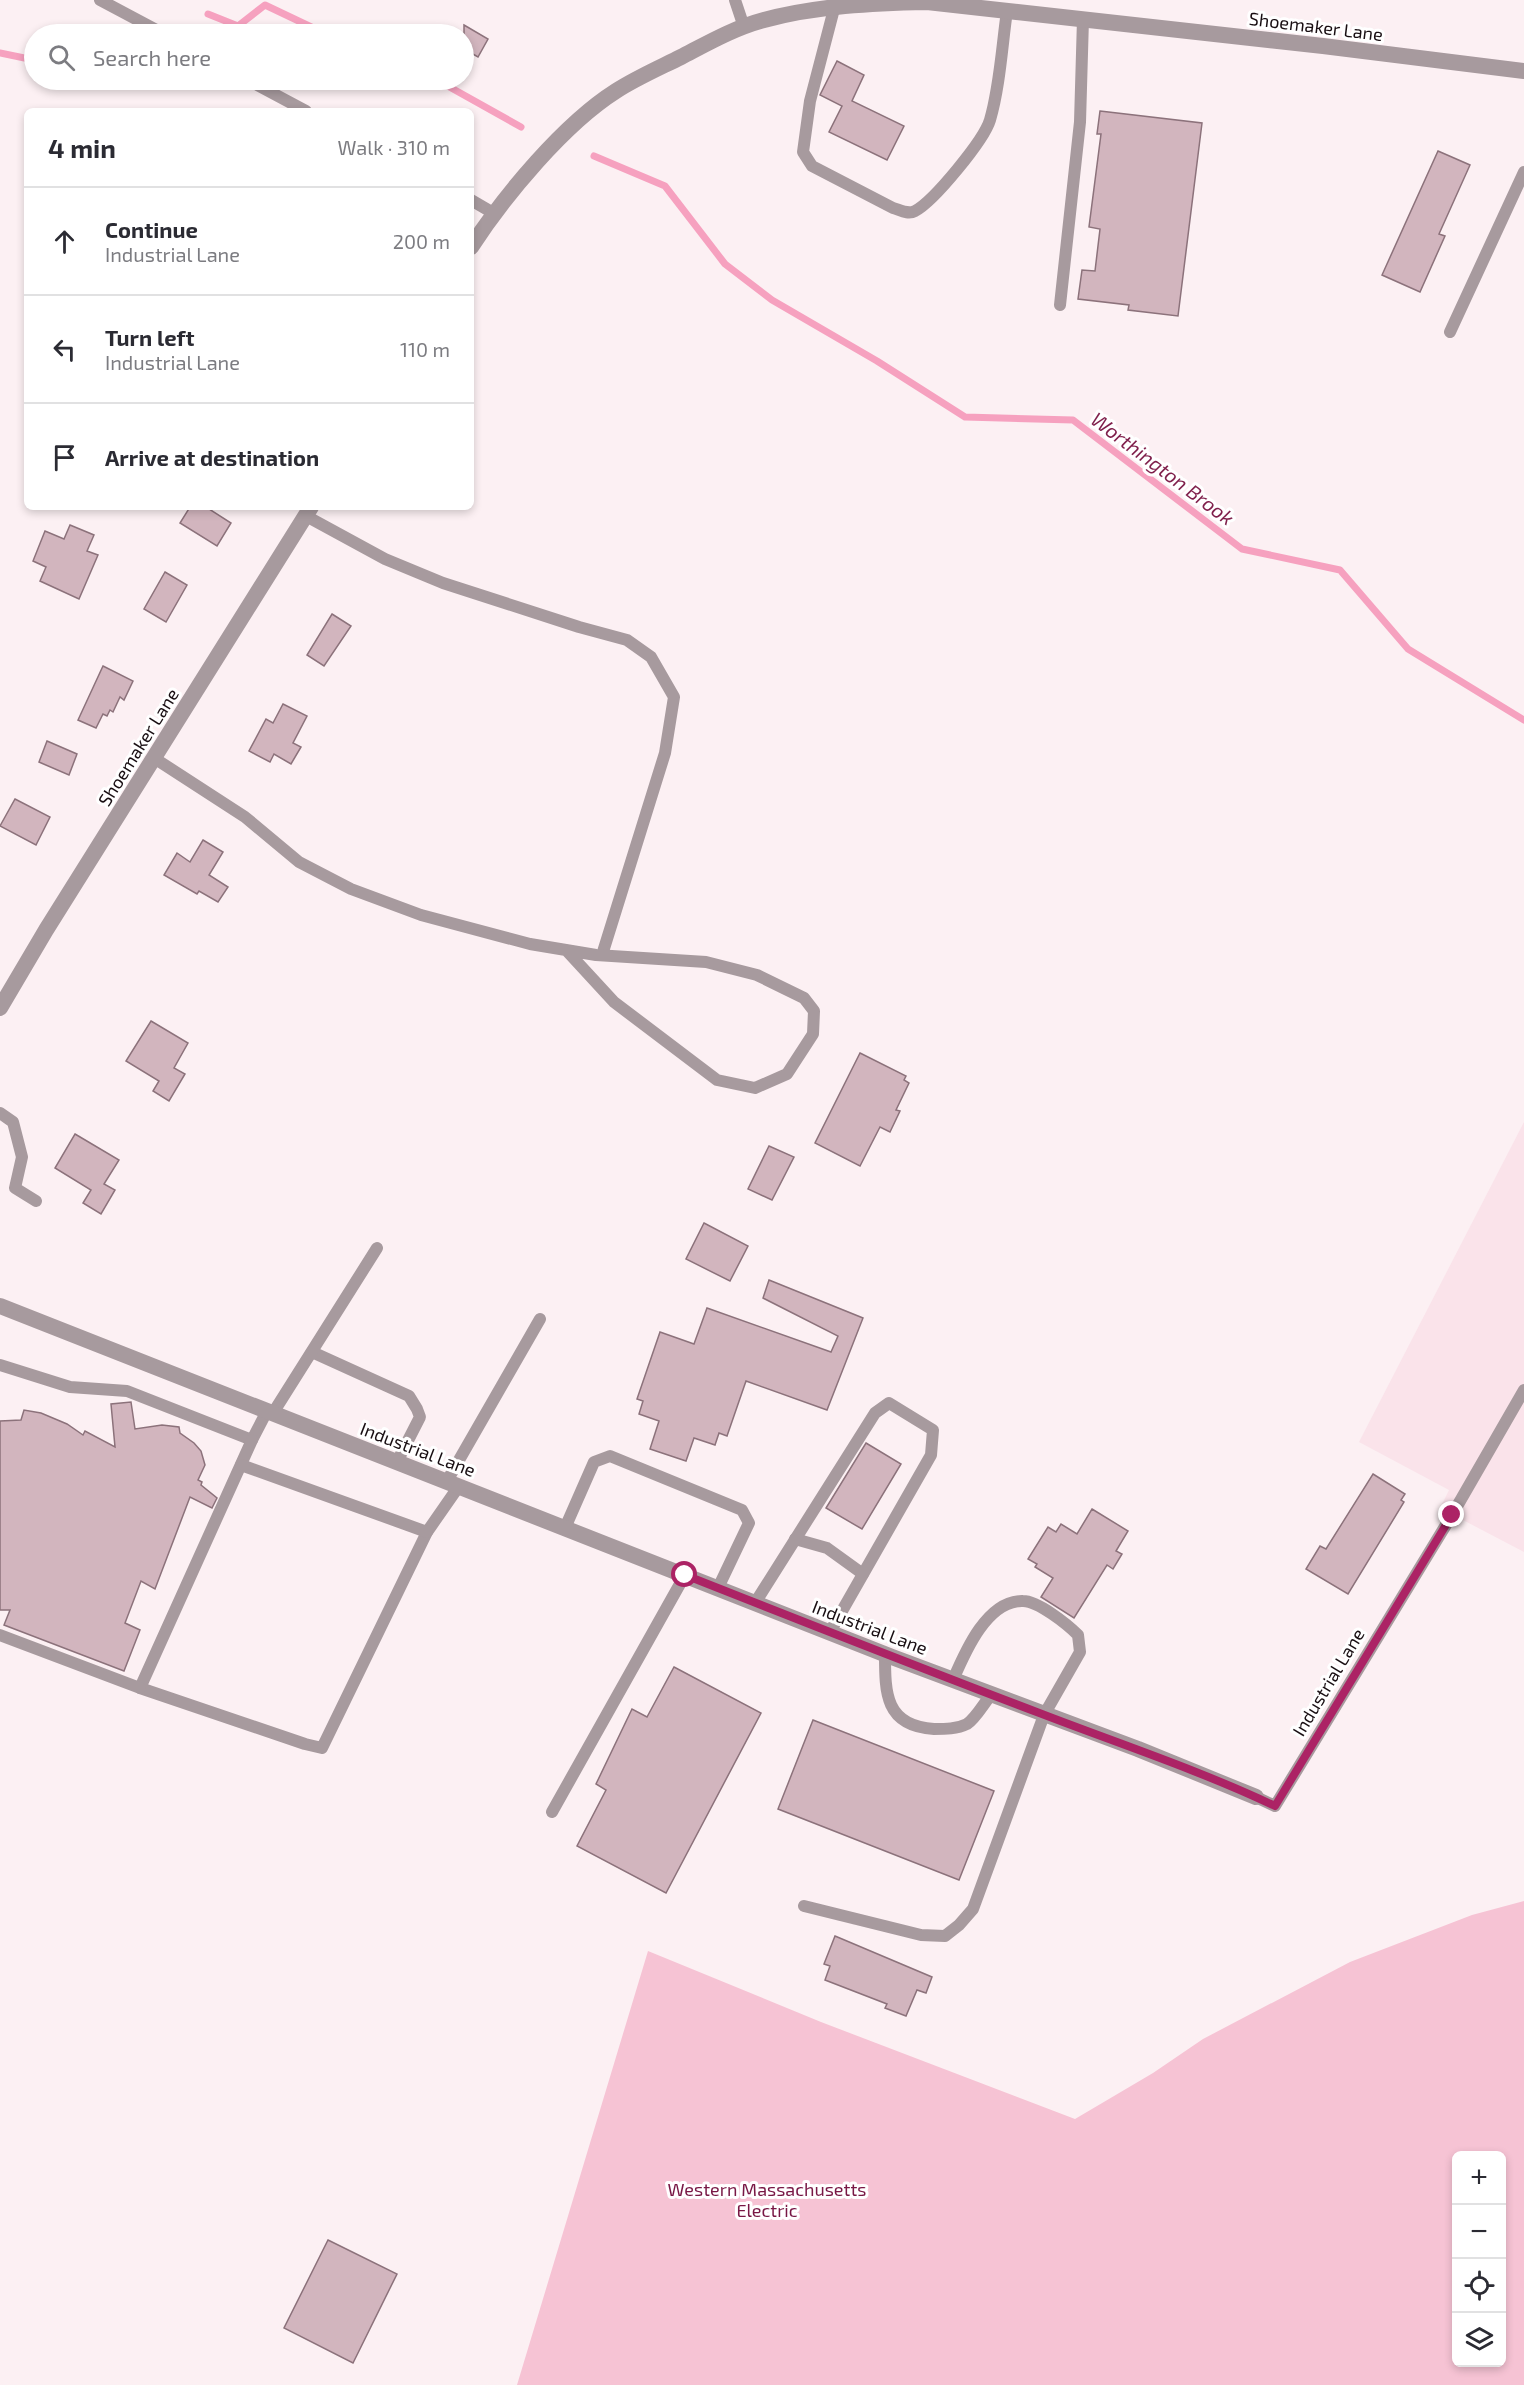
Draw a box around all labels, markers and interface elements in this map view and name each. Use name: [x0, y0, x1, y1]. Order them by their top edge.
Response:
street label: Shoemaker Lane: [1248, 7, 1384, 45]
search box: [24, 24, 474, 90]
icon: search: [45, 41, 78, 74]
text: Search here: [93, 44, 211, 70]
text: 4 min: [48, 132, 116, 163]
text: Walk · 310 m: [338, 135, 450, 159]
text: Continue: [105, 216, 198, 242]
icon: ahead: [48, 225, 81, 258]
text: 200 m: [393, 229, 450, 253]
text: Industrial Lane: [105, 242, 240, 266]
text: Turn left: [105, 324, 194, 350]
icon: left: [48, 333, 81, 366]
text: 110 m: [400, 337, 450, 361]
text: Industrial Lane: [105, 350, 240, 374]
water label: Worthington Brook: [1087, 406, 1239, 530]
icon: arrive: [48, 441, 81, 474]
text: Arrive at destination: [105, 444, 319, 470]
street label: Shoemaker Lane: [93, 684, 183, 810]
street label: Industrial Lane: [357, 1417, 479, 1481]
route end: [1438, 1501, 1464, 1527]
route start: [671, 1561, 697, 1587]
street label: Industrial Lane: [809, 1595, 931, 1659]
street label: Industrial Lane: [1287, 1624, 1369, 1740]
map controls: [1452, 2151, 1506, 2367]
button: +: [1452, 2151, 1506, 2205]
park label: Western Massachusetts Electric: [668, 2178, 866, 2221]
button: −: [1452, 2205, 1506, 2259]
button: locate: [1452, 2259, 1506, 2313]
button: layers: [1452, 2313, 1506, 2367]

